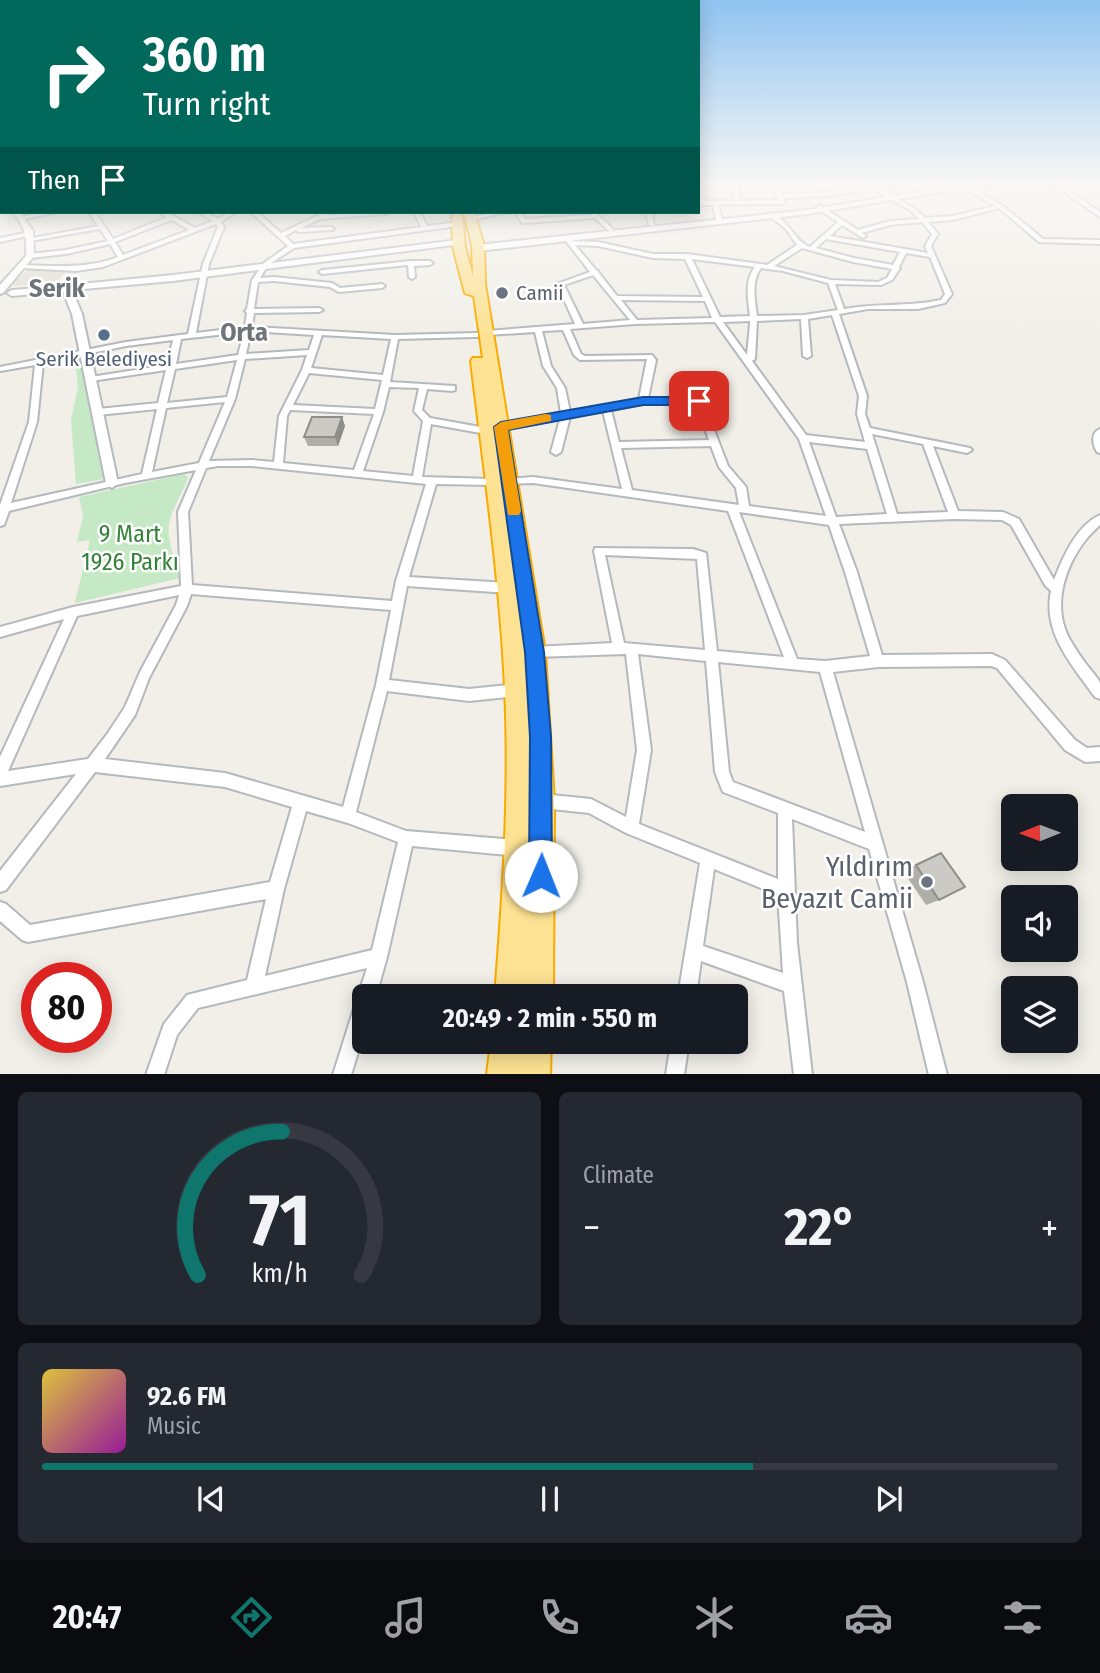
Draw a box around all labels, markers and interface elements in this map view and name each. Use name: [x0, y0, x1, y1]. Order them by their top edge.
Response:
text: 360 m: [143, 25, 266, 84]
icon: right: [28, 28, 119, 119]
text: Turn right: [143, 85, 270, 123]
icon: arrive: [94, 161, 132, 199]
text: Then: [28, 165, 80, 196]
district label: Serik: [29, 273, 86, 304]
place label: Camii: [516, 280, 563, 306]
marker: Camii: [494, 285, 510, 301]
district label: Orta: [220, 317, 268, 348]
marker: Serik Belediyesi: [96, 327, 112, 343]
place label: Serik Belediyesi: [36, 346, 172, 372]
pin: [669, 371, 729, 431]
icon: arrive: [680, 382, 718, 420]
park label: 9 Mart 1926 Parkı: [81, 520, 179, 576]
north arrow: [1001, 794, 1078, 872]
map controls: [1001, 794, 1078, 1053]
position arrow: [504, 839, 578, 913]
place label: Yıldırım Beyazıt Camii: [761, 850, 913, 915]
marker: Yıldırım Beyazıt Camii: [919, 874, 935, 890]
button: sound: [1001, 885, 1078, 962]
speed limit sign: 80: [21, 962, 112, 1053]
button: layers: [1001, 976, 1078, 1053]
text: 20:49 · 2 min · 550 m: [443, 1003, 657, 1034]
text: Climate: [583, 1161, 654, 1189]
text: 71: [249, 1177, 310, 1264]
text: 22°: [784, 1196, 857, 1259]
text: −: [583, 1205, 600, 1251]
text: +: [1041, 1205, 1058, 1251]
text: km/h: [252, 1258, 307, 1288]
text: 92.6 FM: [147, 1381, 226, 1412]
text: Music: [147, 1412, 201, 1440]
icon: previous: [192, 1480, 230, 1518]
icon: pause: [531, 1480, 569, 1518]
icon: next: [870, 1480, 908, 1518]
icon: directions: [227, 1593, 276, 1642]
icon: music: [381, 1593, 430, 1642]
icon: phone: [535, 1593, 584, 1642]
icon: climate: [690, 1593, 739, 1642]
icon: car: [844, 1593, 893, 1642]
icon: filters: [998, 1593, 1047, 1642]
text: 20:47: [53, 1598, 122, 1636]

